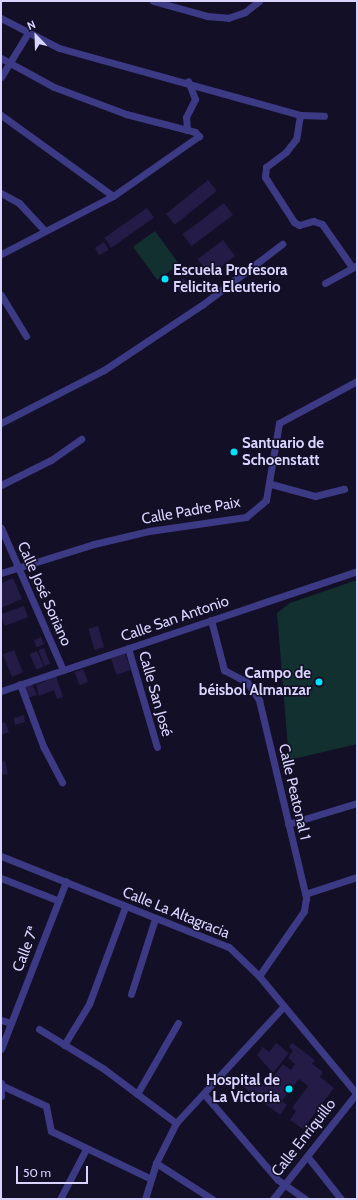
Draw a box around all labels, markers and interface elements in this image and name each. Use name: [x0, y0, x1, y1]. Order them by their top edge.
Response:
north arrow: [16, 16, 56, 56]
text: N: [25, 17, 38, 33]
place label: Escuela Profesora Felicita Eleuterio: [173, 261, 288, 296]
marker: Escuela Profesora Felicita Eleuterio: [160, 274, 170, 284]
place label: Santuario de Schoenstatt: [242, 434, 324, 469]
marker: Santuario de Schoenstatt: [229, 447, 239, 457]
street label: Calle Padre Paix: [140, 493, 242, 529]
street label: Calle José Soriano: [13, 539, 75, 649]
street label: Calle San Antonio: [119, 592, 231, 646]
street label: Calle San José: [134, 649, 176, 739]
place label: Campo de béisbol Almanzar: [199, 664, 311, 699]
marker: Campo de béisbol Almanzar: [314, 677, 324, 687]
street label: Calle Peatonal 1: [274, 742, 314, 842]
street label: Calle La Altagracia: [120, 883, 232, 943]
street label: Calle 7ª: [9, 924, 43, 974]
place label: Hospital de La Victoria: [206, 1071, 280, 1106]
marker: Hospital de La Victoria: [283, 1083, 295, 1095]
street label: Calle Enriquillo: [268, 1096, 340, 1180]
scale bar: [18, 1158, 90, 1184]
text: 50 m: [23, 1165, 51, 1180]

